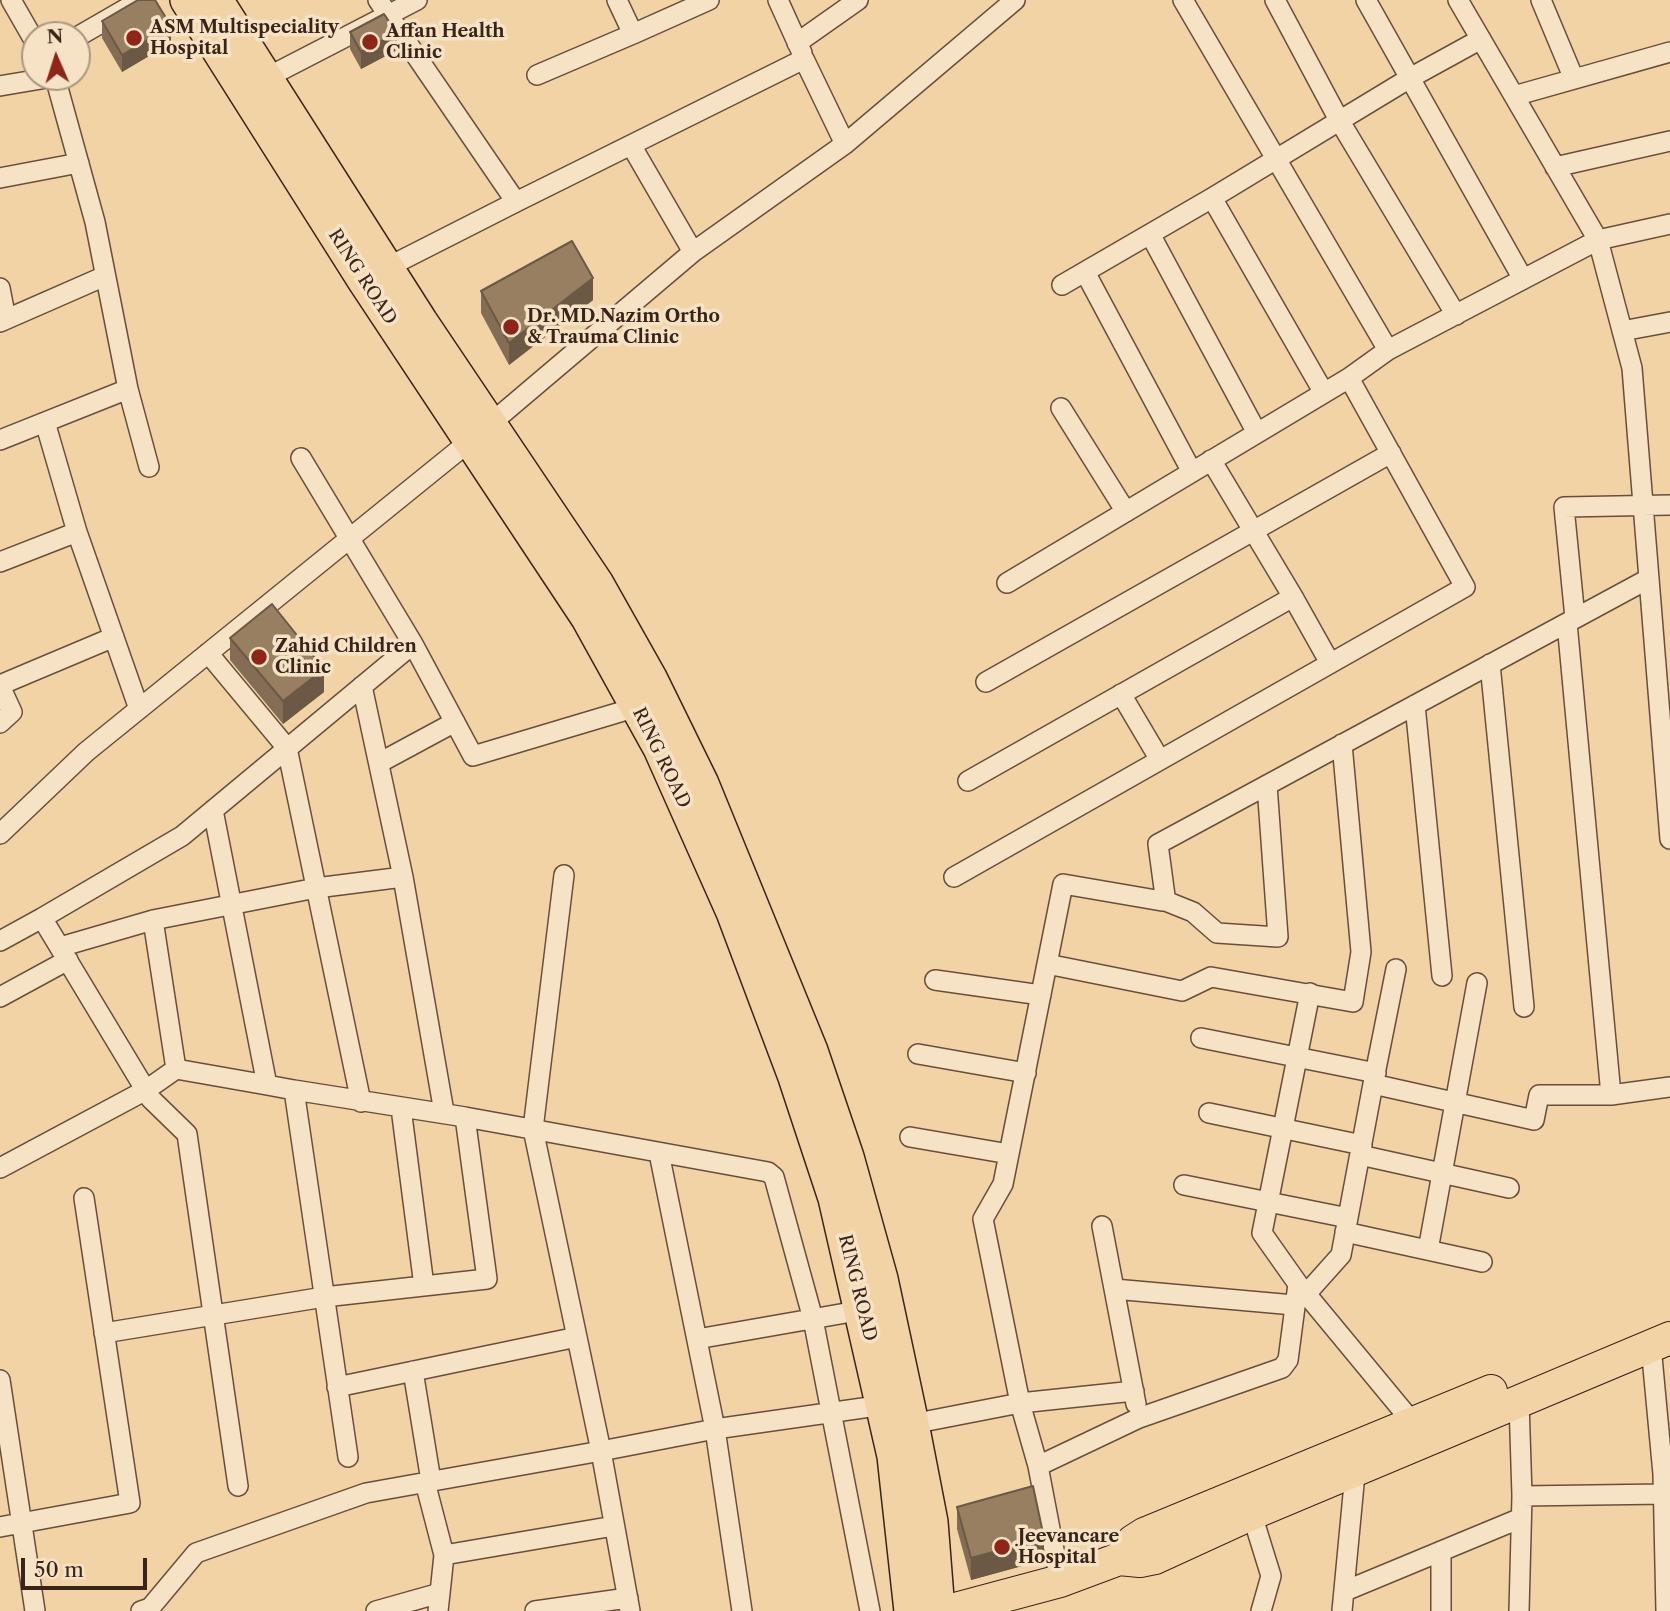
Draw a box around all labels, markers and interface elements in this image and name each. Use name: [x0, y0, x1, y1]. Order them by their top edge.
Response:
place label: ASM Multispeciality Hospital: [150, 17, 339, 60]
north arrow: [21, 21, 91, 91]
place label: Affan Health Clinic: [386, 21, 505, 64]
text: N: [46, 25, 64, 48]
marker: ASM Multispeciality Hospital: [124, 28, 144, 48]
marker: Affan Health Clinic: [360, 32, 380, 52]
street label: RING ROAD: [323, 225, 401, 329]
place label: Dr. MD.Nazim Ortho & Trauma Clinic: [527, 306, 720, 348]
marker: Dr. MD.Nazim Ortho & Trauma Clinic: [501, 317, 521, 337]
place label: Zahid Children Clinic: [275, 636, 417, 678]
marker: Zahid Children Clinic: [249, 647, 269, 667]
street label: RING ROAD: [627, 704, 695, 812]
street label: RING ROAD: [833, 1232, 881, 1344]
place label: Jeevancare Hospital: [1018, 1526, 1119, 1568]
marker: Jeevancare Hospital: [992, 1537, 1012, 1557]
scale bar: [24, 1544, 150, 1588]
text: 50 m: [34, 1557, 84, 1582]

